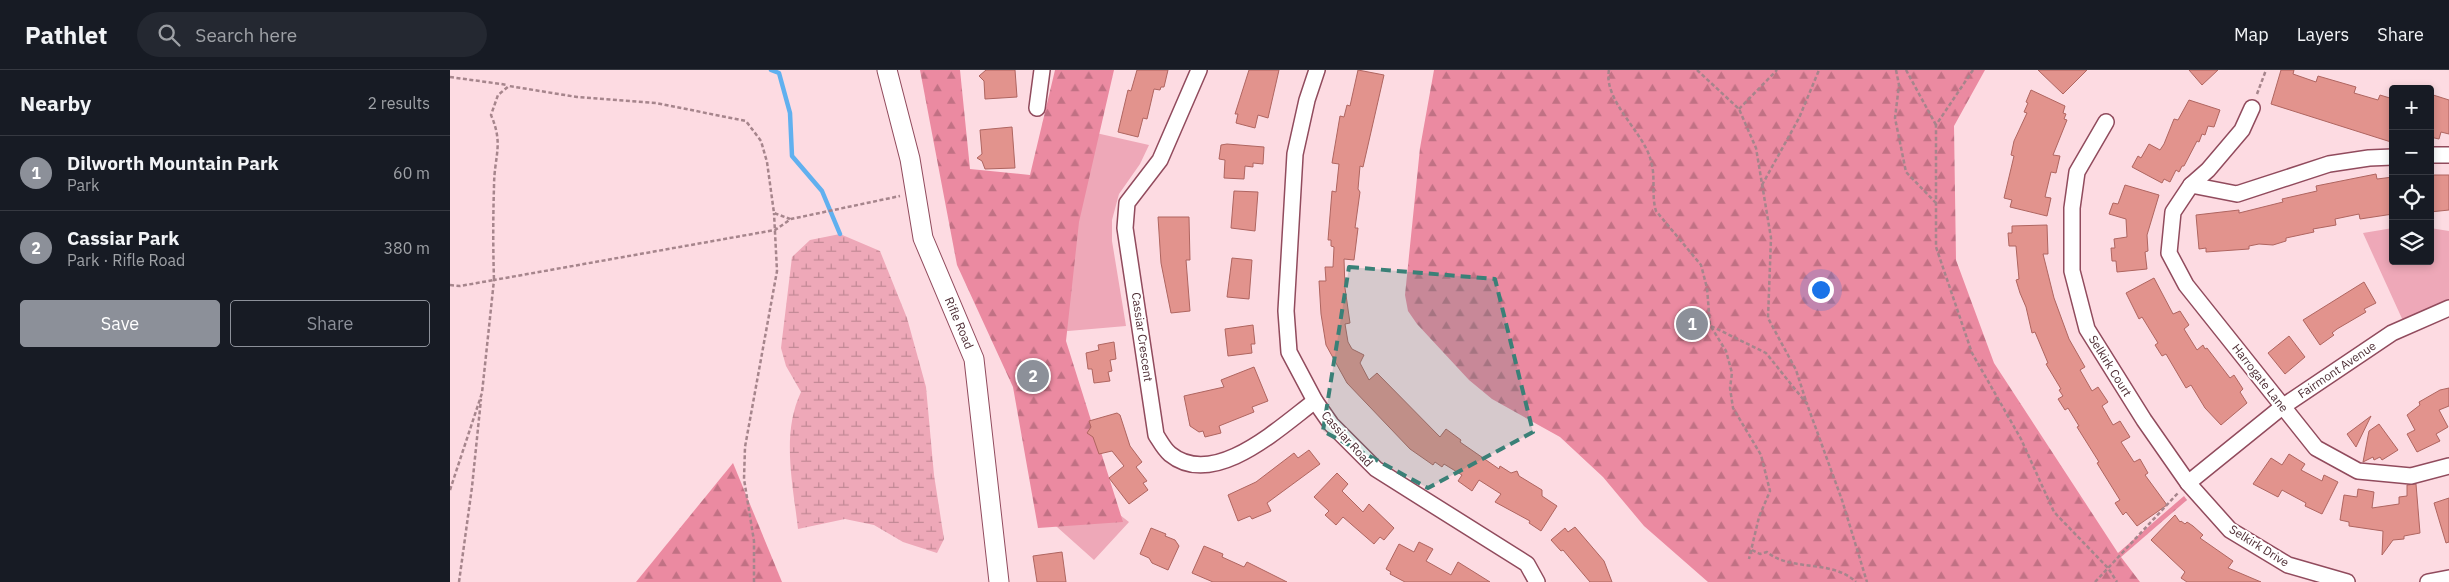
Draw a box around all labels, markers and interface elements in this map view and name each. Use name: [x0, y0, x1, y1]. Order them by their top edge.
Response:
search box: [137, 12, 487, 57]
text: Pathlet: [25, 19, 107, 51]
icon: search: [155, 21, 183, 49]
text: Search here: [195, 23, 297, 47]
text: Map: [2234, 23, 2269, 46]
text: Layers: [2297, 23, 2349, 46]
text: Share: [2377, 23, 2424, 46]
map controls: [2389, 85, 2434, 265]
button: +: [2389, 85, 2434, 130]
text: Nearby: [20, 89, 91, 117]
text: 2 results: [367, 93, 430, 113]
button: −: [2389, 130, 2434, 175]
text: Dilworth Mountain Park: [67, 151, 279, 175]
text: 1: [31, 163, 41, 183]
text: 60 m: [393, 163, 430, 183]
text: Park: [67, 175, 99, 195]
button: locate: [2389, 175, 2434, 220]
button: layers: [2389, 220, 2434, 265]
text: Cassiar Park: [67, 226, 179, 250]
text: 2: [31, 238, 41, 258]
text: 380 m: [383, 238, 430, 258]
text: Park · Rifle Road: [67, 250, 185, 270]
your location: [1808, 277, 1834, 303]
street label: Cassiar Crescent: [1129, 291, 1156, 383]
street label: Rifle Road: [942, 295, 977, 351]
button: Save: [20, 300, 220, 347]
button: Share: [230, 300, 430, 347]
pin: 1: [1676, 305, 1708, 343]
street label: Selkirk Court: [2086, 332, 2135, 399]
street label: Fairmont Avenue: [2295, 338, 2379, 401]
street label: Harrogate Lane: [2229, 341, 2292, 415]
pin: 2: [1017, 357, 1049, 395]
street label: Cassiar Road: [1318, 408, 1376, 470]
street label: Selkirk Drive: [2227, 521, 2292, 570]

